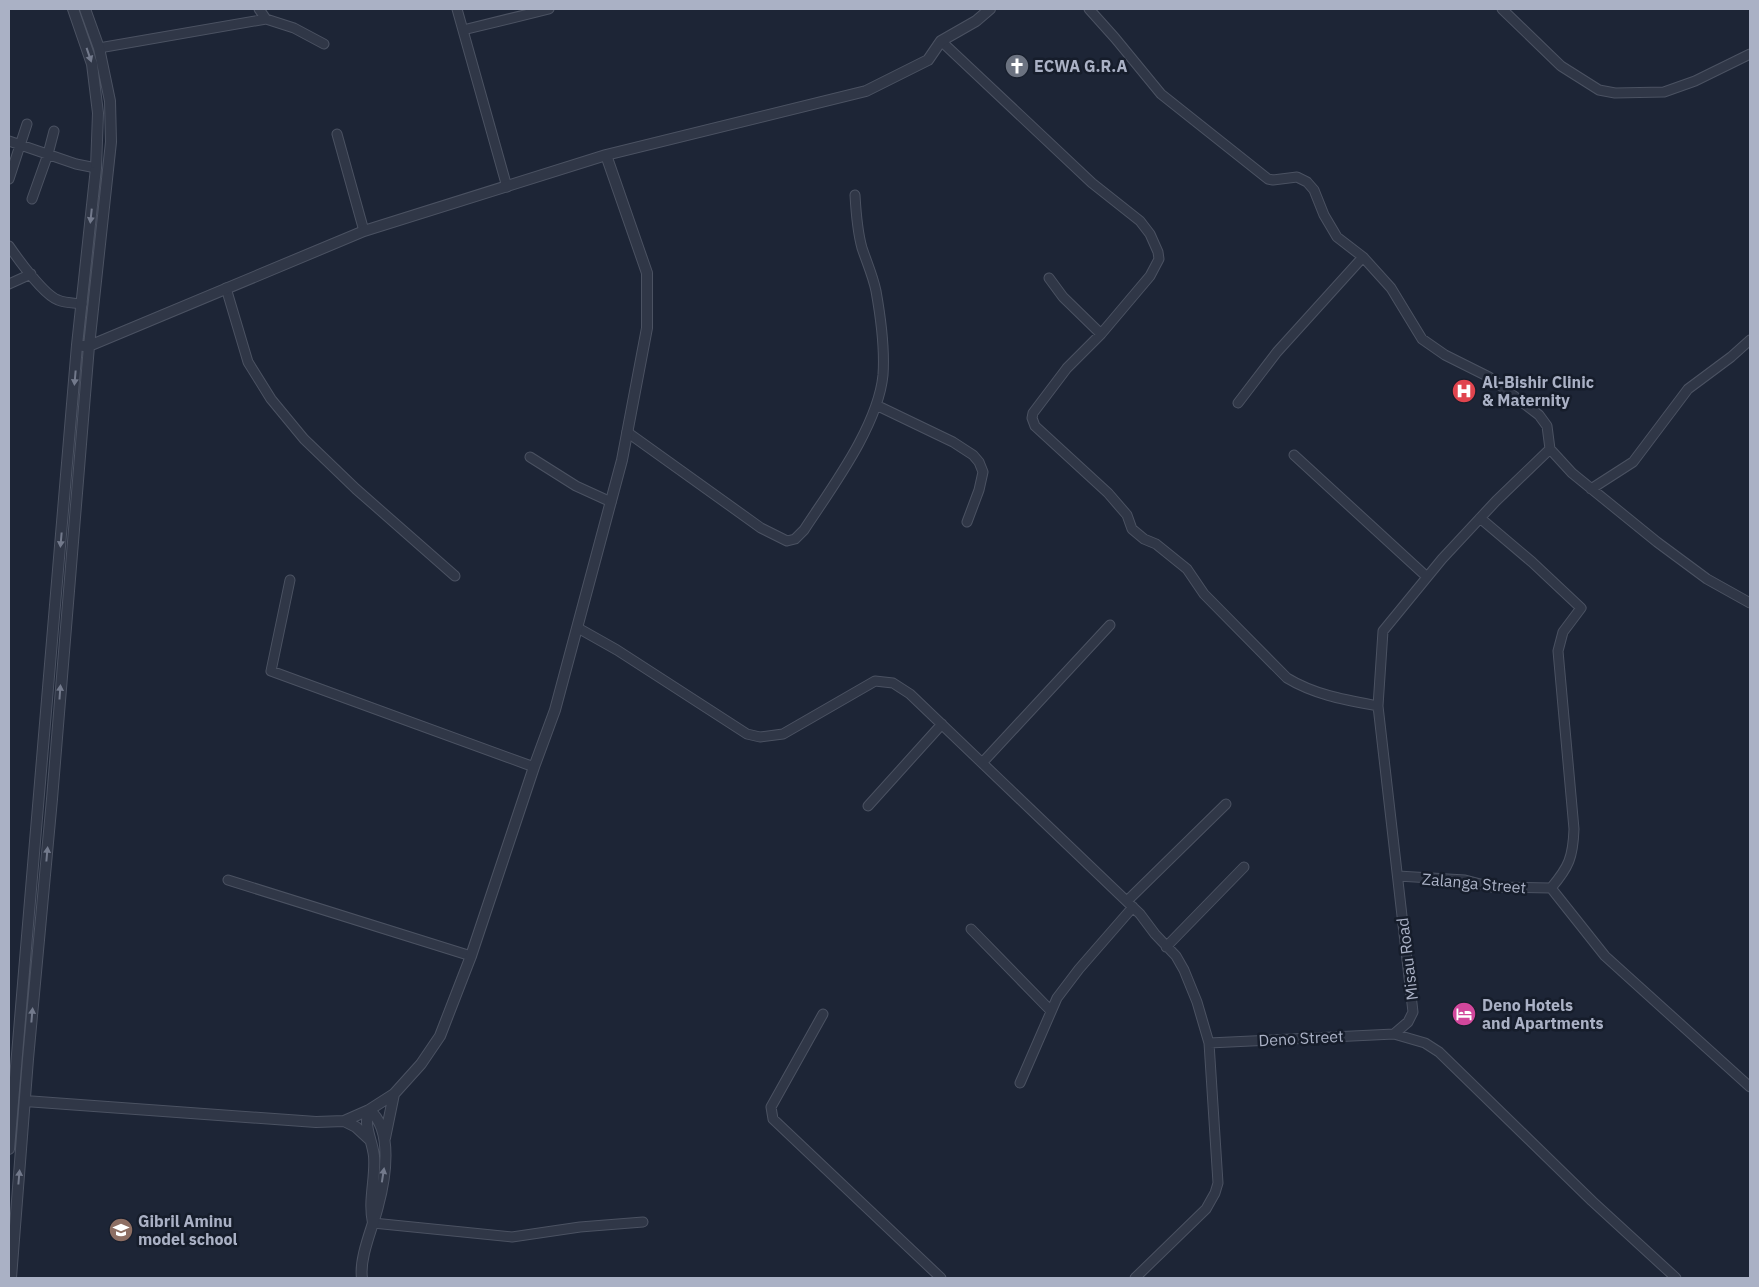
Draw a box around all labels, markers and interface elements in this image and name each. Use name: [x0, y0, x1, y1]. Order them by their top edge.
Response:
one-way arrow: [85, 48, 93, 63]
church icon: ECWA G.R.A: [1004, 53, 1030, 79]
place label: ECWA G.R.A: [1034, 56, 1128, 76]
one-way arrow: [86, 208, 94, 224]
one-way arrow: [70, 370, 78, 386]
place label: Al-Bishir Clinic & Maternity: [1482, 372, 1594, 410]
hospital icon: Al-Bishir Clinic & Maternity: [1451, 378, 1477, 404]
one-way arrow: [57, 532, 65, 548]
one-way arrow: [57, 683, 65, 699]
one-way arrow: [43, 845, 51, 861]
street label: Zalanga Street: [1421, 868, 1527, 898]
street label: Misau Road: [1392, 917, 1422, 1001]
place label: Deno Hotels and Apartments: [1482, 995, 1604, 1033]
hotel icon: Deno Hotels and Apartments: [1451, 1001, 1477, 1027]
one-way arrow: [29, 1007, 37, 1023]
street label: Deno Street: [1258, 1026, 1344, 1050]
one-way arrow: [380, 1167, 388, 1183]
one-way arrow: [15, 1169, 23, 1185]
place label: Gibril Aminu model school: [138, 1211, 238, 1249]
school or university icon: Gibril Aminu model school: [108, 1217, 134, 1243]

